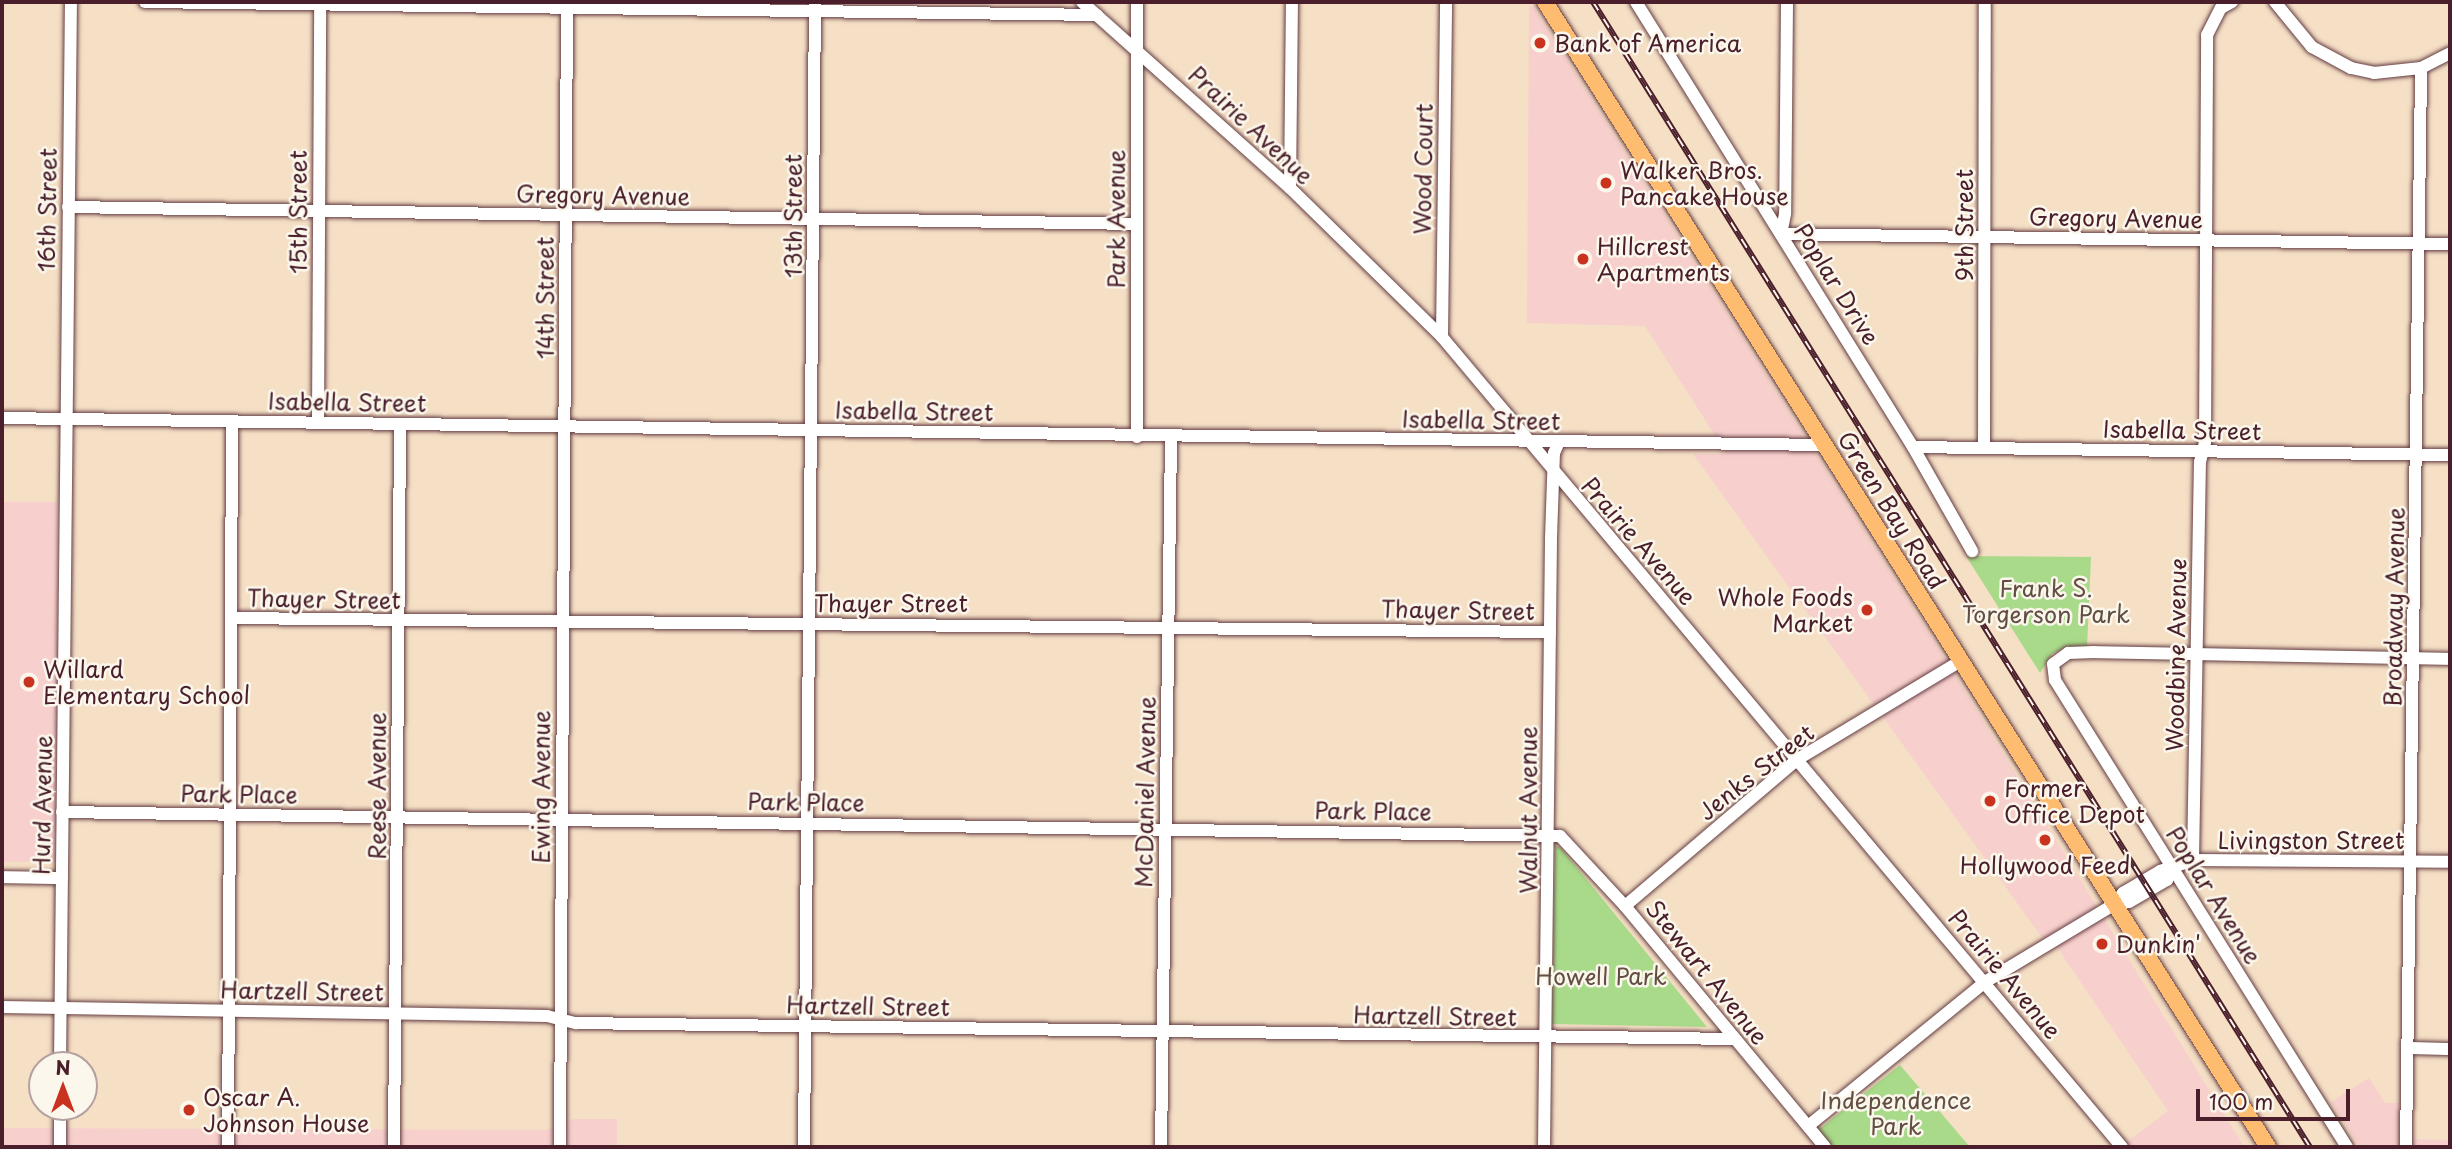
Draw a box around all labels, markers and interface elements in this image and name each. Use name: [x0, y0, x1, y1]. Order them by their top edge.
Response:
place label: Bank of America: [1554, 29, 1742, 57]
marker: Bank of America: [1532, 35, 1548, 51]
street label: Prairie Avenue: [1183, 60, 1319, 190]
street label: Wood Court: [1408, 103, 1438, 235]
street label: 16th Street: [32, 147, 62, 273]
street label: 15th Street: [284, 150, 312, 274]
street label: Park Avenue: [1102, 150, 1130, 288]
street label: 13th Street: [779, 154, 807, 278]
place label: Walker Bros. Pancake House: [1620, 156, 1789, 210]
street label: 9th Street: [1950, 169, 1978, 281]
marker: Walker Bros. Pancake House: [1598, 175, 1614, 191]
street label: Gregory Avenue: [515, 180, 691, 210]
street label: Gregory Avenue: [2028, 203, 2204, 233]
street label: Poplar Drive: [1789, 218, 1885, 350]
place label: Hillcrest Apartments: [1597, 232, 1730, 286]
street label: 14th Street: [531, 236, 559, 360]
marker: Hillcrest Apartments: [1575, 251, 1591, 267]
street label: Isabella Street: [267, 387, 427, 417]
street label: Isabella Street: [834, 396, 994, 426]
street label: Isabella Street: [1401, 405, 1561, 435]
street label: Isabella Street: [2102, 415, 2262, 445]
street label: Green Bay Road: [1832, 425, 1952, 595]
street label: Prairie Avenue: [1576, 471, 1702, 611]
street label: Broadway Avenue: [2378, 508, 2410, 706]
street label: Woodbine Avenue: [2161, 558, 2191, 752]
park label: Frank S. Torgerson Park: [1963, 574, 2129, 628]
place label: Whole Foods Market: [1715, 583, 1853, 637]
street label: Thayer Street: [246, 584, 402, 614]
street label: Thayer Street: [814, 589, 968, 617]
street label: Thayer Street: [1380, 595, 1536, 625]
marker: Whole Foods Market: [1859, 602, 1875, 618]
place label: Willard Elementary School: [43, 655, 250, 709]
marker: Willard Elementary School: [21, 674, 37, 690]
street label: McDaniel Avenue: [1130, 696, 1160, 888]
street label: Ewing Avenue: [527, 711, 555, 863]
street label: Reese Avenue: [363, 712, 391, 860]
street label: Jenks Street: [1693, 718, 1819, 826]
street label: Walnut Avenue: [1514, 728, 1542, 892]
street label: Hurd Avenue: [27, 734, 57, 876]
place label: Former Office Depot: [2004, 774, 2146, 828]
street label: Park Place: [180, 779, 298, 809]
street label: Park Place: [747, 787, 865, 817]
marker: Former Office Depot: [1982, 793, 1998, 809]
street label: Park Place: [1314, 796, 1432, 826]
street label: Poplar Avenue: [2161, 821, 2267, 969]
street label: Livingston Street: [2218, 826, 2404, 854]
marker: Hollywood Feed: [2037, 832, 2053, 848]
place label: Hollywood Feed: [1959, 851, 2131, 879]
street label: Stewart Avenue: [1641, 895, 1773, 1049]
street label: Prairie Avenue: [1943, 904, 2067, 1044]
place label: Dunkin': [2116, 930, 2201, 958]
marker: Dunkin': [2094, 936, 2110, 952]
park label: Howell Park: [1535, 962, 1667, 990]
street label: Hartzell Street: [219, 976, 385, 1006]
street label: Hartzell Street: [785, 991, 951, 1021]
street label: Hartzell Street: [1352, 1001, 1518, 1031]
north arrow: [28, 1051, 98, 1121]
text: N: [55, 1053, 71, 1081]
scale bar: [2200, 1076, 2354, 1120]
place label: Oscar A. Johnson House: [203, 1083, 369, 1137]
text: 100 m: [2209, 1085, 2273, 1117]
park label: Independence Park: [1821, 1086, 1971, 1140]
marker: Oscar A. Johnson House: [181, 1102, 197, 1118]

